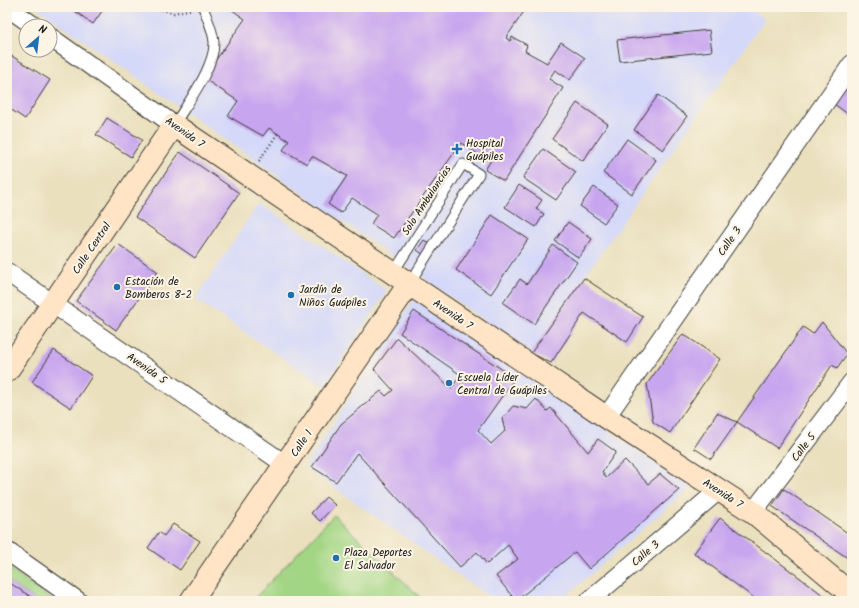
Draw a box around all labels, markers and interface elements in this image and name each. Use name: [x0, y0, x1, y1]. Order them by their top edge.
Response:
north arrow: [18, 18, 58, 58]
text: N: [35, 20, 50, 40]
street label: Avenida 7: [161, 113, 209, 154]
place label: Hospital Guápiles: [466, 135, 504, 166]
marker: Hospital Guápiles: [451, 143, 463, 155]
street label: Solo Ambulancias: [397, 162, 456, 239]
street label: Calle Central: [68, 219, 116, 278]
street label: Calle 3: [713, 223, 747, 260]
place label: Estación de Bomberos 8-2: [125, 273, 192, 304]
place label: Jardín de Niños Guápiles: [299, 281, 367, 312]
marker: Estación de Bomberos 8-2: [112, 282, 122, 292]
marker: Jardín de Niños Guápiles: [286, 290, 296, 300]
street label: Avenida 7: [429, 295, 477, 335]
street label: Avenida 5: [123, 348, 171, 390]
place label: Escuela Líder Central de Guápiles: [457, 369, 547, 400]
marker: Escuela Líder Central de Guápiles: [444, 378, 454, 388]
street label: Calle 1: [286, 426, 318, 461]
street label: Calle 5: [787, 428, 821, 466]
street label: Avenida 7: [699, 474, 747, 514]
street label: Calle 3: [627, 536, 664, 571]
place label: Plaza Deportes El Salvador: [344, 544, 412, 575]
marker: Plaza Deportes El Salvador: [331, 553, 341, 563]

